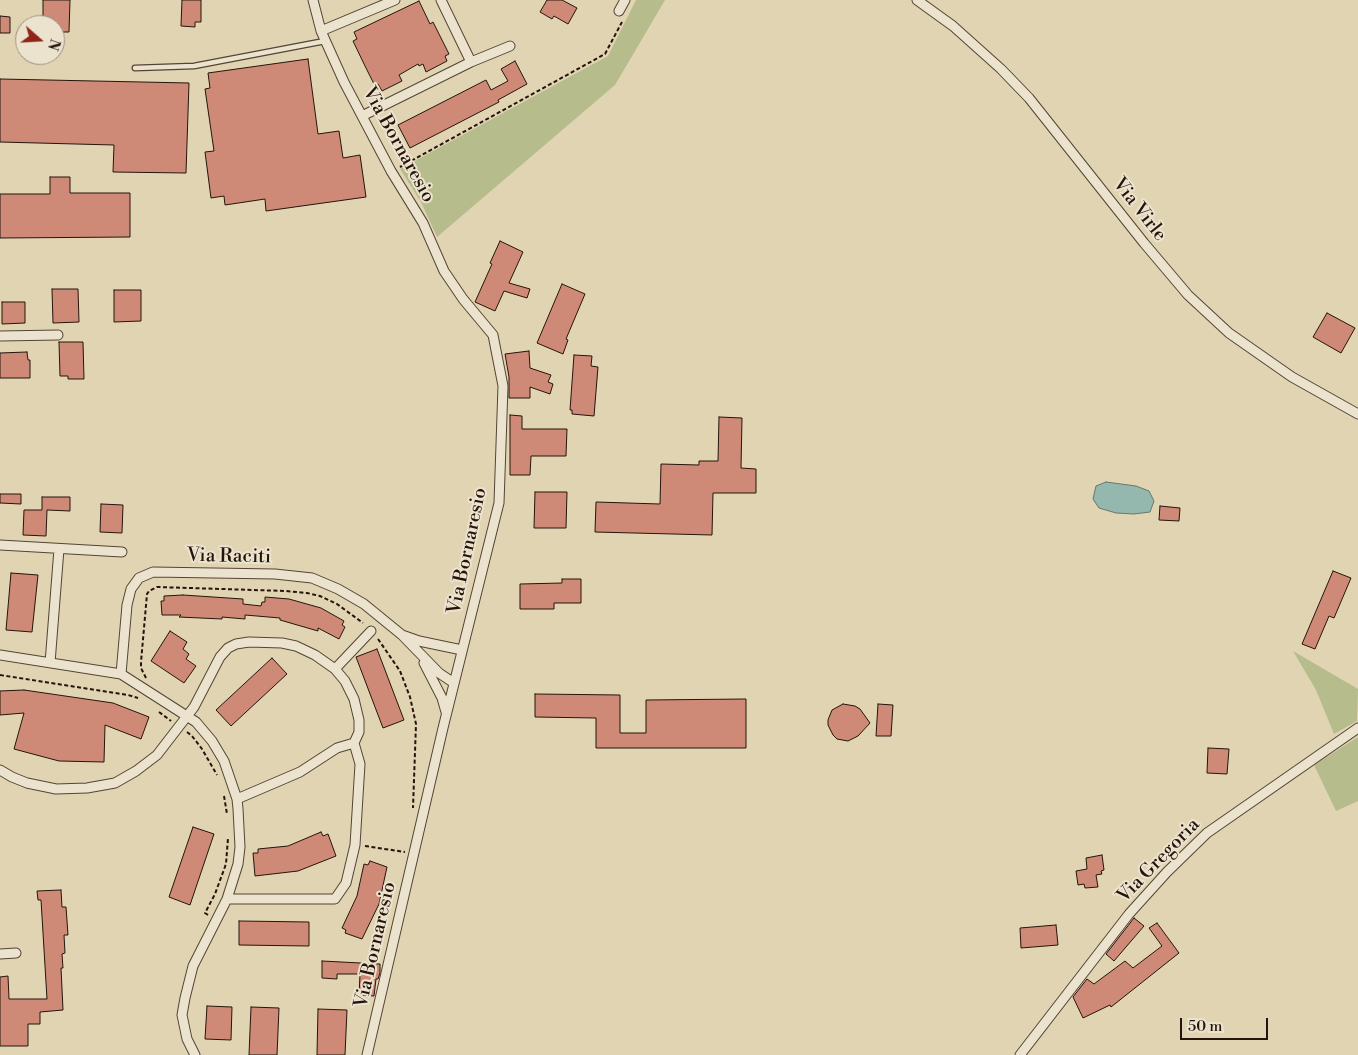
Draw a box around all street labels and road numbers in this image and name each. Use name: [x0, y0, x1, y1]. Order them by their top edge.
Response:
street label: Via Bornaresio: [357, 83, 439, 207]
street label: Via Virle: [1107, 174, 1171, 246]
street label: Via Bornaresio: [443, 486, 493, 616]
street label: Via Raciti: [187, 545, 271, 569]
street label: Via Gregoria: [1113, 814, 1205, 908]
street label: Via Bornaresio: [350, 880, 402, 1010]

